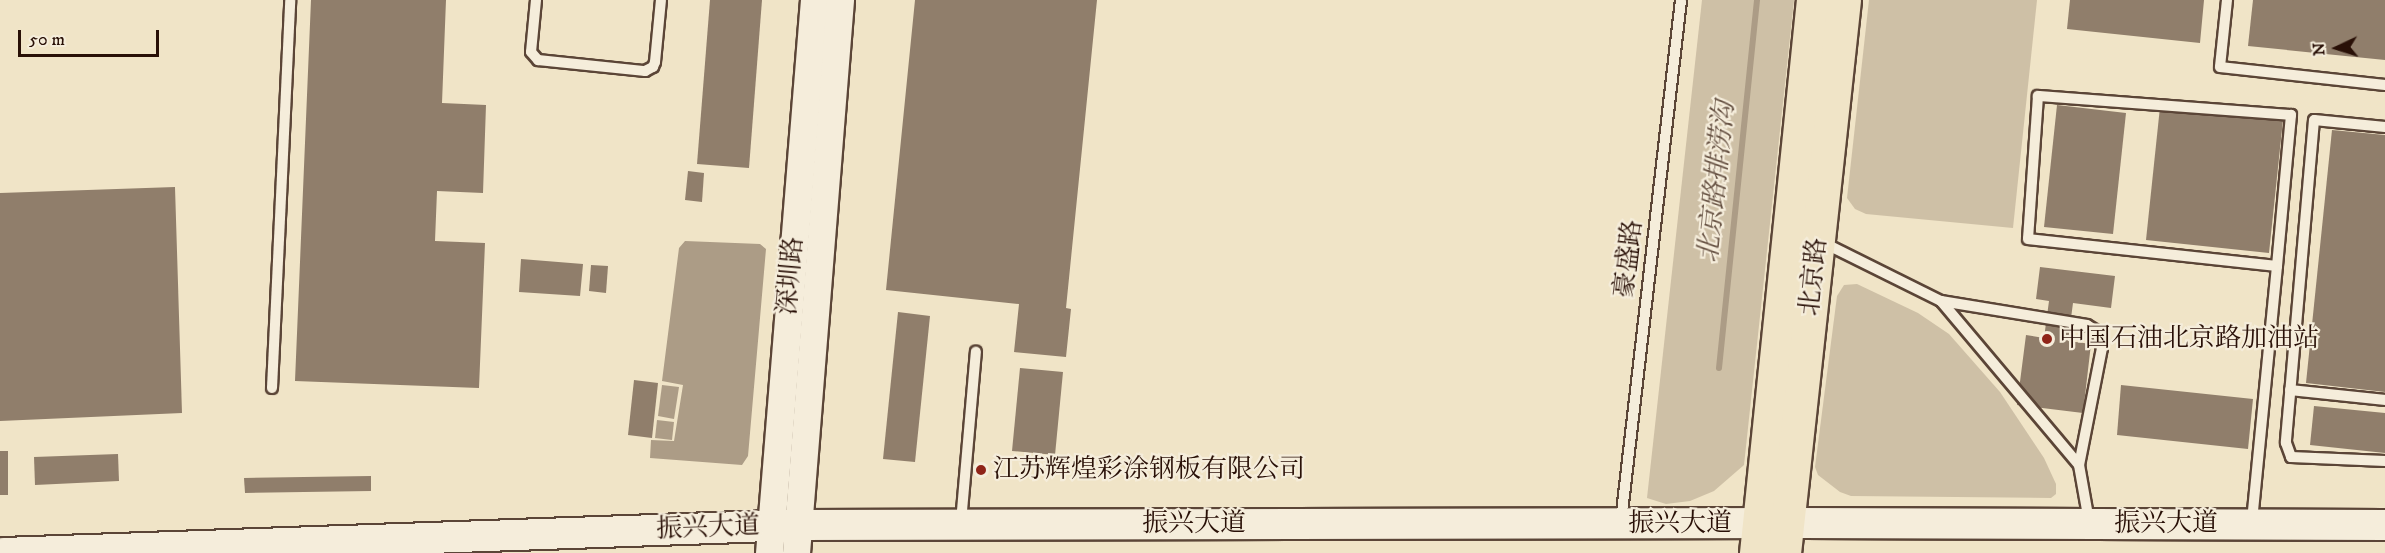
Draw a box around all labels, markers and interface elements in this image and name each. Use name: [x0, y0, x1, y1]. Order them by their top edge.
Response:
scale bar: [21, 18, 162, 56]
north arrow: [2307, 18, 2367, 78]
text: 50 m: [29, 29, 65, 51]
text: N: [2309, 42, 2329, 57]
water label: 北京路排涝沟: [1692, 100, 1742, 264]
street label: 豪盛路: [1609, 218, 1649, 300]
street label: 深圳路: [772, 236, 810, 316]
street label: 北京路: [1794, 237, 1834, 317]
place label: 中国石油北京路加油站: [2059, 323, 2319, 355]
marker: 中国石油北京路加油站: [2040, 332, 2054, 346]
place label: 江苏辉煌彩涂钢板有限公司: [993, 454, 1305, 486]
marker: 江苏辉煌彩涂钢板有限公司: [974, 463, 988, 477]
street label: 振兴大道: [1142, 508, 1246, 540]
street label: 振兴大道: [1628, 508, 1732, 540]
street label: 振兴大道: [2114, 508, 2218, 540]
street label: 振兴大道: [655, 511, 761, 545]

